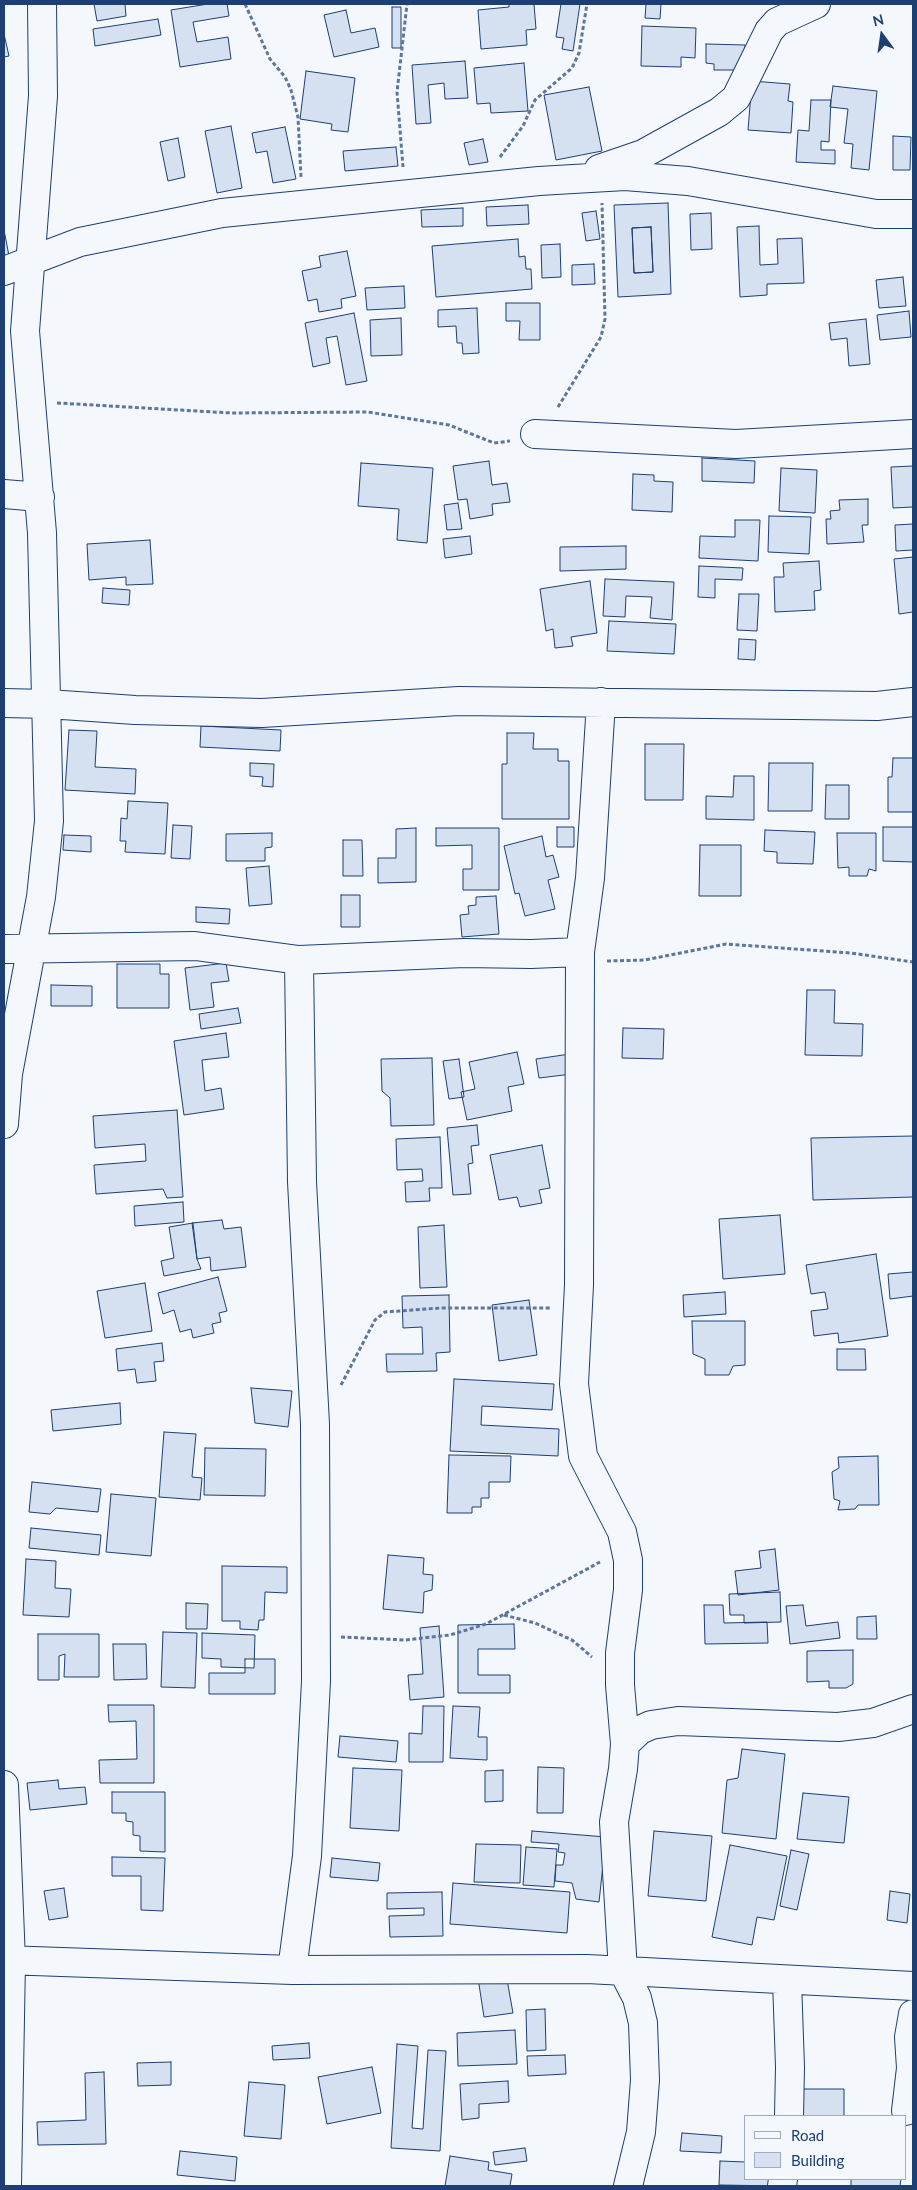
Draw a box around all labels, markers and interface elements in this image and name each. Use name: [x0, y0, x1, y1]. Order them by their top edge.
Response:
north arrow: [857, 10, 907, 60]
text: N: [871, 10, 886, 30]
legend: [744, 2115, 907, 2180]
text: Road: [791, 2126, 824, 2144]
text: Building: [791, 2151, 844, 2169]

